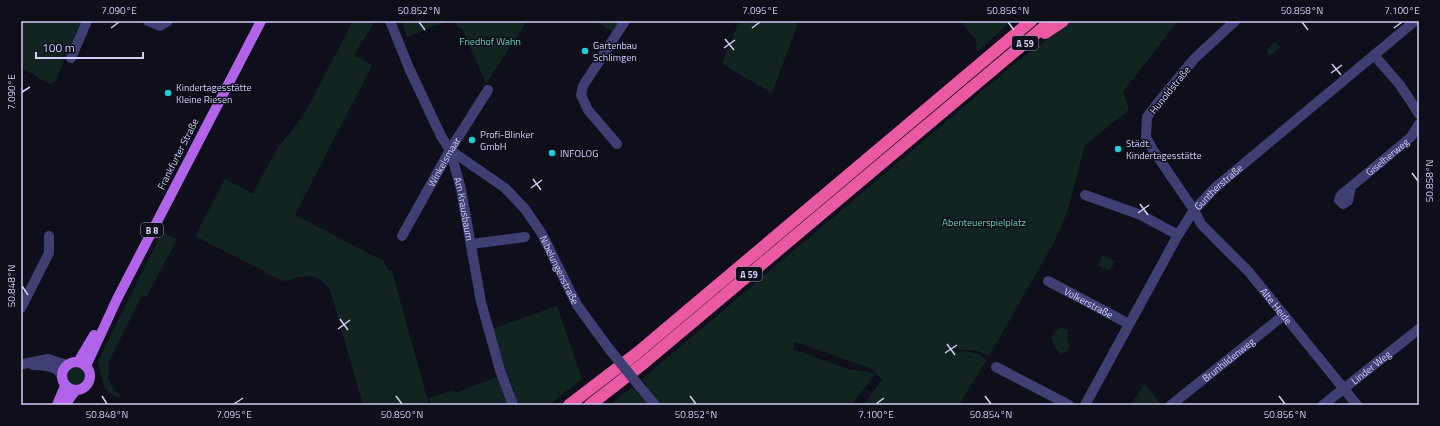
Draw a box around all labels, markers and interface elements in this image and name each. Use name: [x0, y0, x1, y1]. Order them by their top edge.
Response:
text: 7.090°E: [101, 3, 137, 18]
text: 50.852°N: [398, 3, 440, 18]
text: 7.095°E: [742, 3, 778, 18]
text: 50.856°N: [987, 3, 1029, 18]
text: 50.858°N: [1281, 3, 1323, 18]
text: 7.100°E: [1384, 3, 1420, 18]
scale bar: [36, 34, 143, 60]
park label: Friedhof Wahn: [459, 34, 521, 49]
road number: A 59: [1012, 36, 1038, 50]
text: 100 m: [42, 38, 75, 57]
place label: Gartenbau Schlimgen: [593, 38, 637, 65]
marker: Gartenbau Schlimgen: [580, 46, 590, 56]
street label: Hunoldstraße: [1146, 63, 1194, 117]
text: 7.090°E: [4, 74, 19, 110]
place label: Kindertagesstätte Kleine Riesen: [176, 80, 252, 107]
marker: Kindertagesstätte Kleine Riesen: [163, 88, 173, 98]
street label: Frankfurter Straße: [154, 116, 202, 192]
place label: Profi-Blinker GmbH: [480, 127, 534, 154]
street label: Winkelsmaar: [423, 134, 464, 189]
street label: Giselherweg: [1362, 134, 1412, 179]
marker: Profi-Blinker GmbH: [467, 135, 477, 145]
place label: Städt. Kindertagesstätte: [1126, 136, 1202, 163]
marker: Städt. Kindertagesstätte: [1113, 144, 1123, 154]
place label: INFOLOG: [560, 146, 598, 161]
marker: INFOLOG: [547, 148, 557, 158]
street label: Guntherstraße: [1190, 160, 1246, 213]
text: 50.858°N: [1422, 160, 1437, 202]
street label: Am Krausbaum: [450, 175, 478, 242]
park label: Abenteuerspielplatz: [942, 215, 1026, 230]
road number: B 8: [141, 223, 163, 237]
street label: Nibelungenstraße: [536, 233, 583, 307]
text: 50.848°N: [4, 265, 19, 307]
road number: A 59: [736, 267, 762, 281]
street label: Volkerstraße: [1061, 283, 1116, 322]
street label: Alte Heide: [1257, 284, 1296, 327]
street label: Brunhildenweg: [1199, 334, 1258, 385]
street label: Linder Weg: [1348, 347, 1394, 388]
text: 50.848°N: [86, 407, 128, 422]
text: 7.095°E: [216, 407, 252, 422]
text: 50.850°N: [381, 407, 423, 422]
text: 50.852°N: [675, 407, 717, 422]
text: 7.100°E: [858, 407, 894, 422]
text: 50.854°N: [970, 407, 1012, 422]
text: 50.856°N: [1264, 407, 1306, 422]

